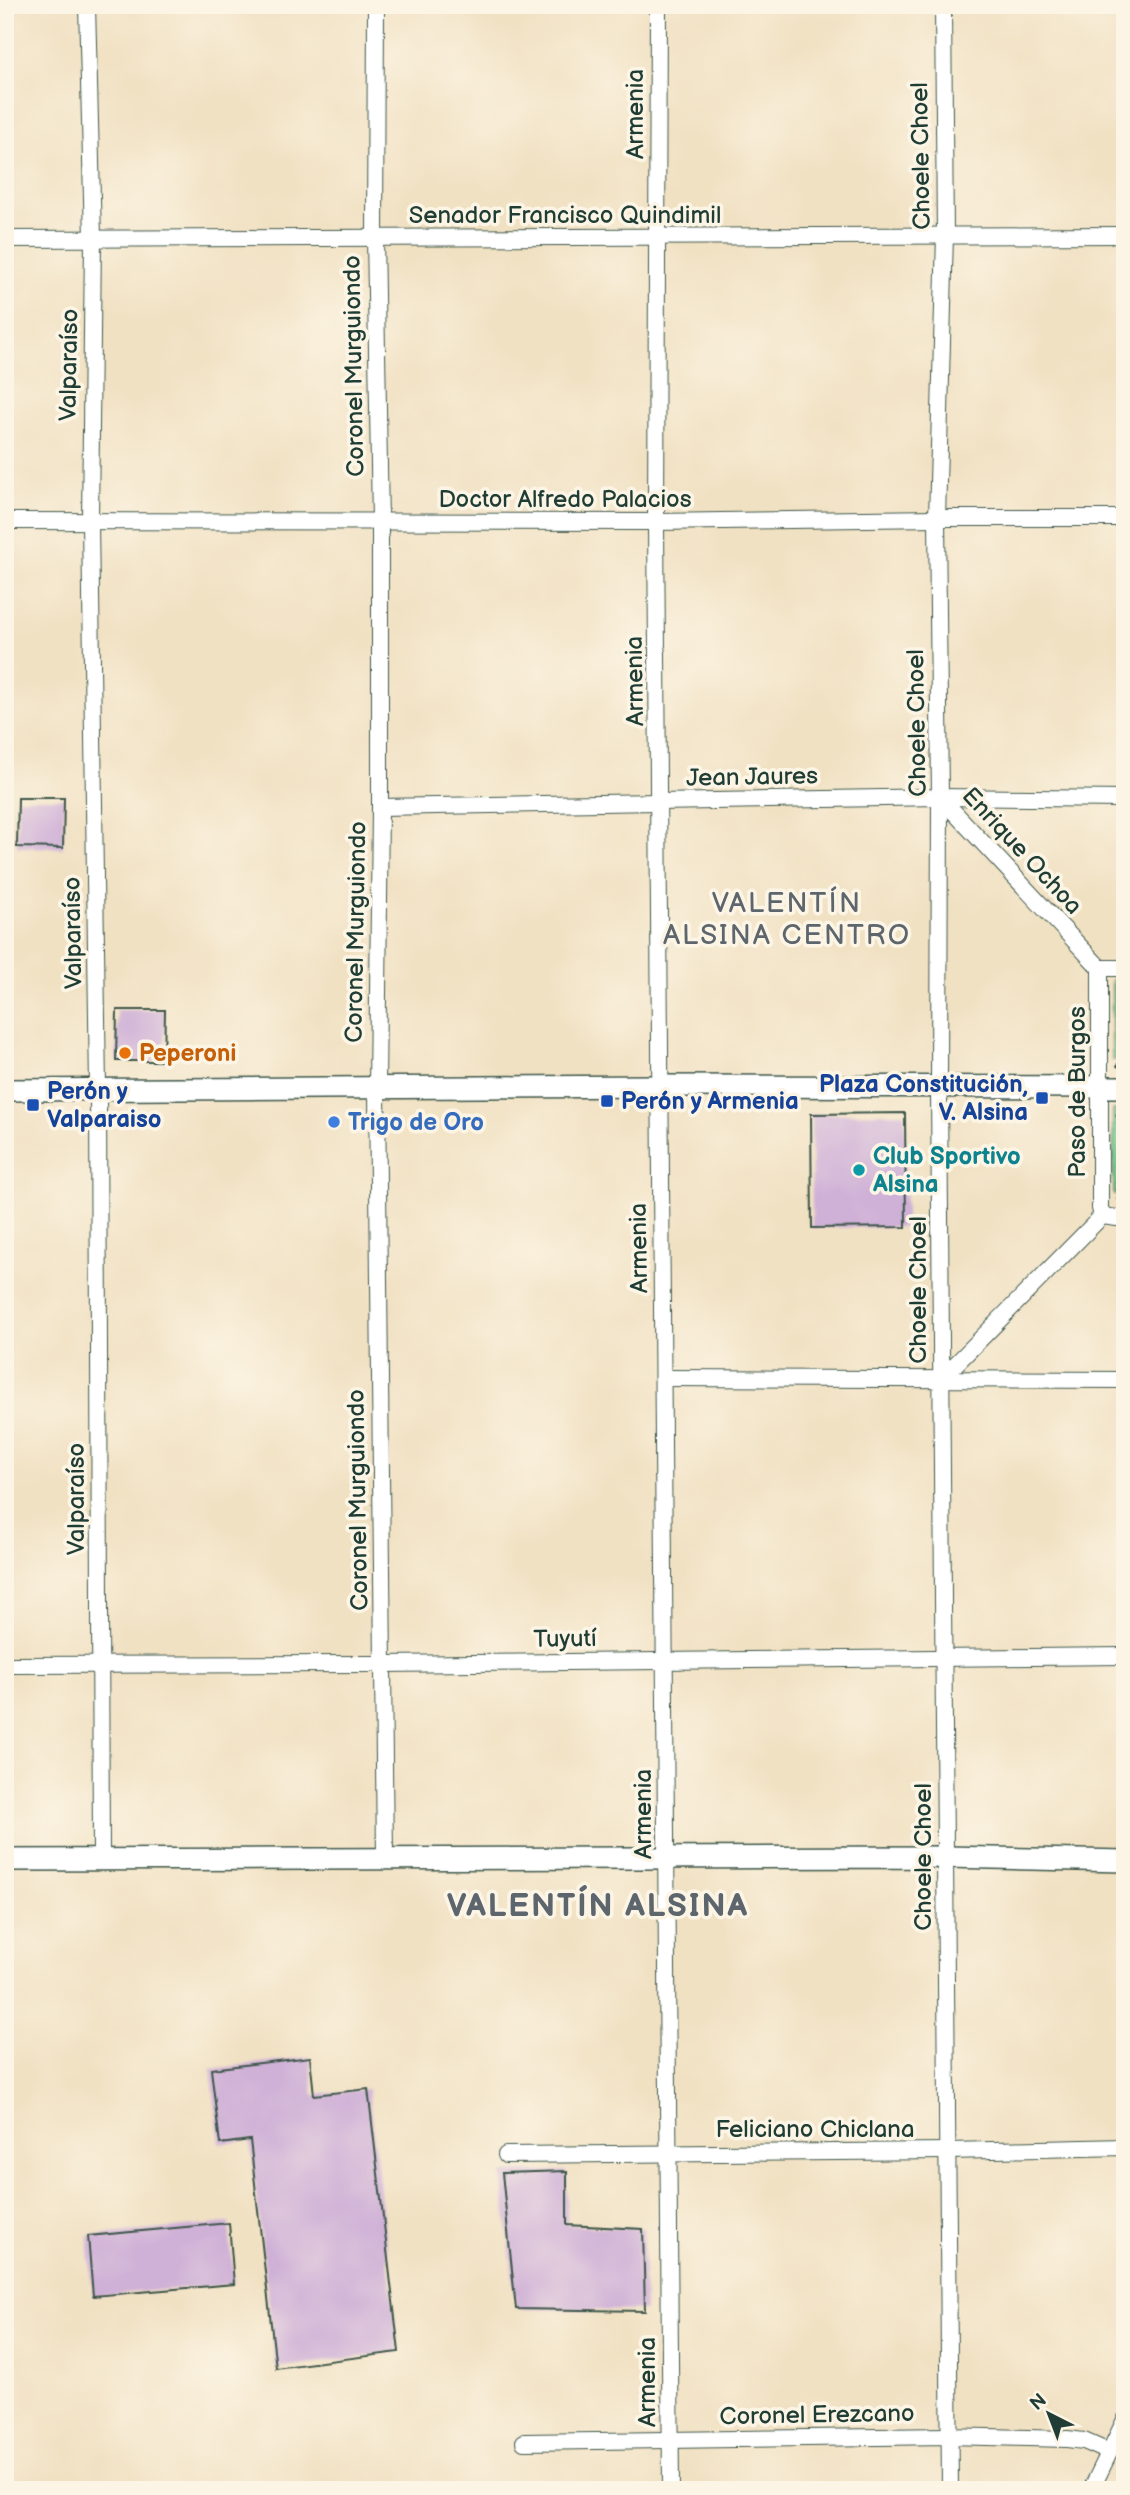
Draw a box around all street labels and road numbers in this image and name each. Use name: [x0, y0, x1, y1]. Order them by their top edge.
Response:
street label: Armenia: [621, 69, 650, 159]
street label: Choele Choel: [905, 82, 937, 230]
street label: Senador Francisco Quindimil: [409, 201, 721, 230]
street label: Coronel Murguiondo: [338, 255, 370, 477]
street label: Valparaíso: [54, 309, 84, 421]
street label: Doctor Alfredo Palacios: [438, 485, 692, 514]
street label: Armenia: [620, 636, 650, 726]
street label: Choele Choel: [901, 649, 933, 797]
street label: Jean Jaures: [686, 761, 818, 793]
street label: Enrique Ochoa: [956, 782, 1088, 920]
street label: Coronel Murguiondo: [340, 821, 372, 1043]
street label: Valparaíso: [58, 877, 88, 989]
street label: Paso de Burgos: [1063, 1006, 1092, 1178]
street label: Armenia: [624, 1203, 654, 1293]
street label: Choele Choel: [904, 1216, 933, 1364]
street label: Coronel Murguiondo: [342, 1389, 374, 1611]
street label: Valparaíso: [62, 1443, 91, 1555]
street label: Tuyutí: [533, 1624, 597, 1654]
street label: Armenia: [629, 1769, 658, 1859]
street label: Choele Choel: [909, 1783, 938, 1931]
street label: Feliciano Chiclana: [715, 2115, 915, 2144]
street label: Armenia: [633, 2337, 662, 2427]
street label: Coronel Erezcano: [719, 2399, 915, 2431]

